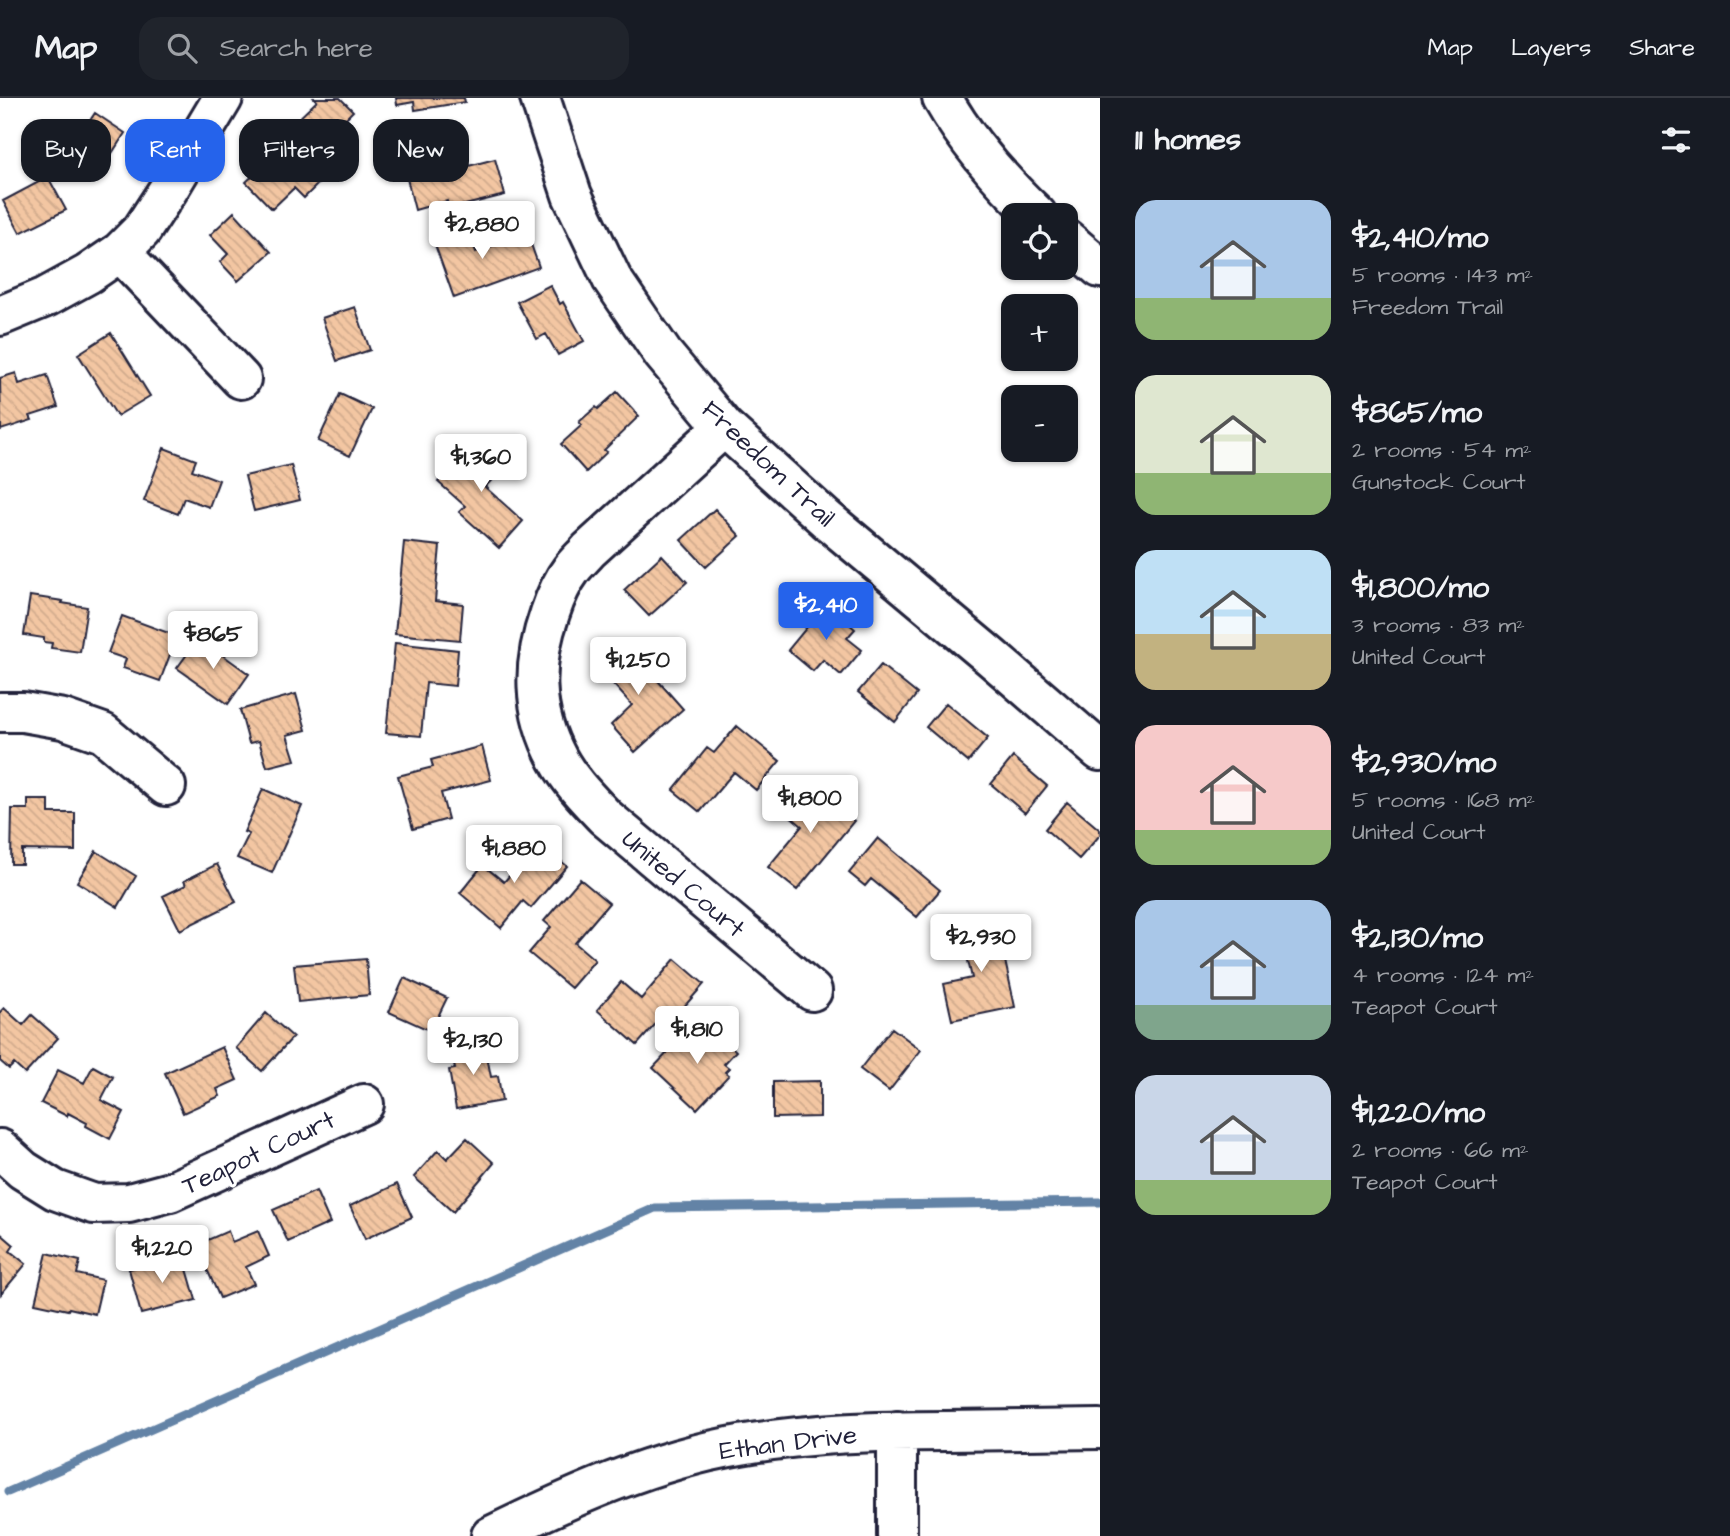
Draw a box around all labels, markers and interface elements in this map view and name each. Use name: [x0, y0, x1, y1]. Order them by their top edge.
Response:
search box: [139, 17, 629, 80]
text: Map: [35, 25, 97, 71]
icon: search: [163, 29, 201, 67]
text: Search here: [219, 30, 373, 66]
text: Map: [1428, 31, 1473, 65]
text: Layers: [1511, 31, 1591, 65]
text: Share: [1629, 31, 1695, 65]
chip: Buy: [21, 119, 111, 182]
chip: Rent: [125, 119, 225, 182]
chip: Filters: [239, 119, 359, 182]
chip: New: [373, 119, 469, 182]
text: 11 homes: [1135, 119, 1241, 161]
icon: filters: [1657, 121, 1695, 159]
pin: $2,880: [425, 202, 539, 261]
map controls: [1001, 203, 1078, 462]
button: locate: [1001, 203, 1078, 280]
text: $2,880: [445, 208, 519, 240]
text: $2,410/mo: [1352, 217, 1488, 259]
icon: home: [1191, 228, 1275, 312]
text: 5 rooms · 143 m²: [1352, 259, 1533, 291]
text: Freedom Trail: [1352, 291, 1503, 323]
button: +: [1001, 294, 1078, 371]
button: −: [1001, 385, 1078, 462]
street label: Freedom Trail: [694, 392, 843, 535]
text: $865/mo: [1352, 392, 1482, 434]
icon: home: [1191, 403, 1275, 487]
pin: $1,360: [424, 434, 538, 494]
text: 2 rooms · 54 m²: [1352, 434, 1532, 466]
text: $1,360: [451, 441, 511, 473]
text: Gunstock Court: [1352, 466, 1526, 498]
text: $1,800/mo: [1352, 567, 1489, 609]
icon: home: [1191, 578, 1275, 662]
pin: $2,410: [769, 582, 883, 642]
text: $2,410: [794, 589, 858, 621]
text: 3 rooms · 83 m²: [1352, 609, 1525, 641]
pin: $865: [172, 612, 254, 671]
text: $865: [184, 618, 242, 650]
pin: $1,250: [581, 638, 695, 697]
text: United Court: [1352, 641, 1486, 673]
text: $1,250: [606, 644, 670, 676]
text: $2,930/mo: [1352, 742, 1496, 784]
icon: home: [1191, 753, 1275, 837]
pin: $1,800: [753, 776, 867, 835]
text: $1,800: [778, 782, 842, 814]
text: 5 rooms · 168 m²: [1352, 784, 1535, 816]
text: United Court: [1352, 816, 1486, 848]
street label: United Court: [614, 821, 753, 946]
pin: $1,880: [457, 826, 571, 885]
text: $1,880: [482, 832, 546, 864]
pin: $2,930: [924, 914, 1038, 974]
text: $2,130/mo: [1352, 917, 1483, 959]
text: $2,930: [946, 921, 1016, 953]
icon: home: [1191, 928, 1275, 1012]
text: 4 rooms · 124 m²: [1352, 959, 1534, 991]
text: Teapot Court: [1352, 991, 1498, 1023]
pin: $1,810: [640, 1006, 754, 1066]
text: $1,810: [671, 1013, 723, 1045]
pin: $2,130: [416, 1018, 530, 1077]
text: $2,130: [443, 1024, 503, 1056]
text: $1,220/mo: [1352, 1092, 1485, 1134]
street label: Teapot Court: [176, 1102, 341, 1204]
icon: home: [1191, 1103, 1275, 1187]
text: 2 rooms · 66 m²: [1352, 1134, 1529, 1166]
text: Teapot Court: [1352, 1166, 1498, 1198]
pin: $1,220: [105, 1226, 219, 1285]
text: $1,220: [132, 1232, 192, 1264]
street label: Ethan Drive: [717, 1417, 859, 1469]

